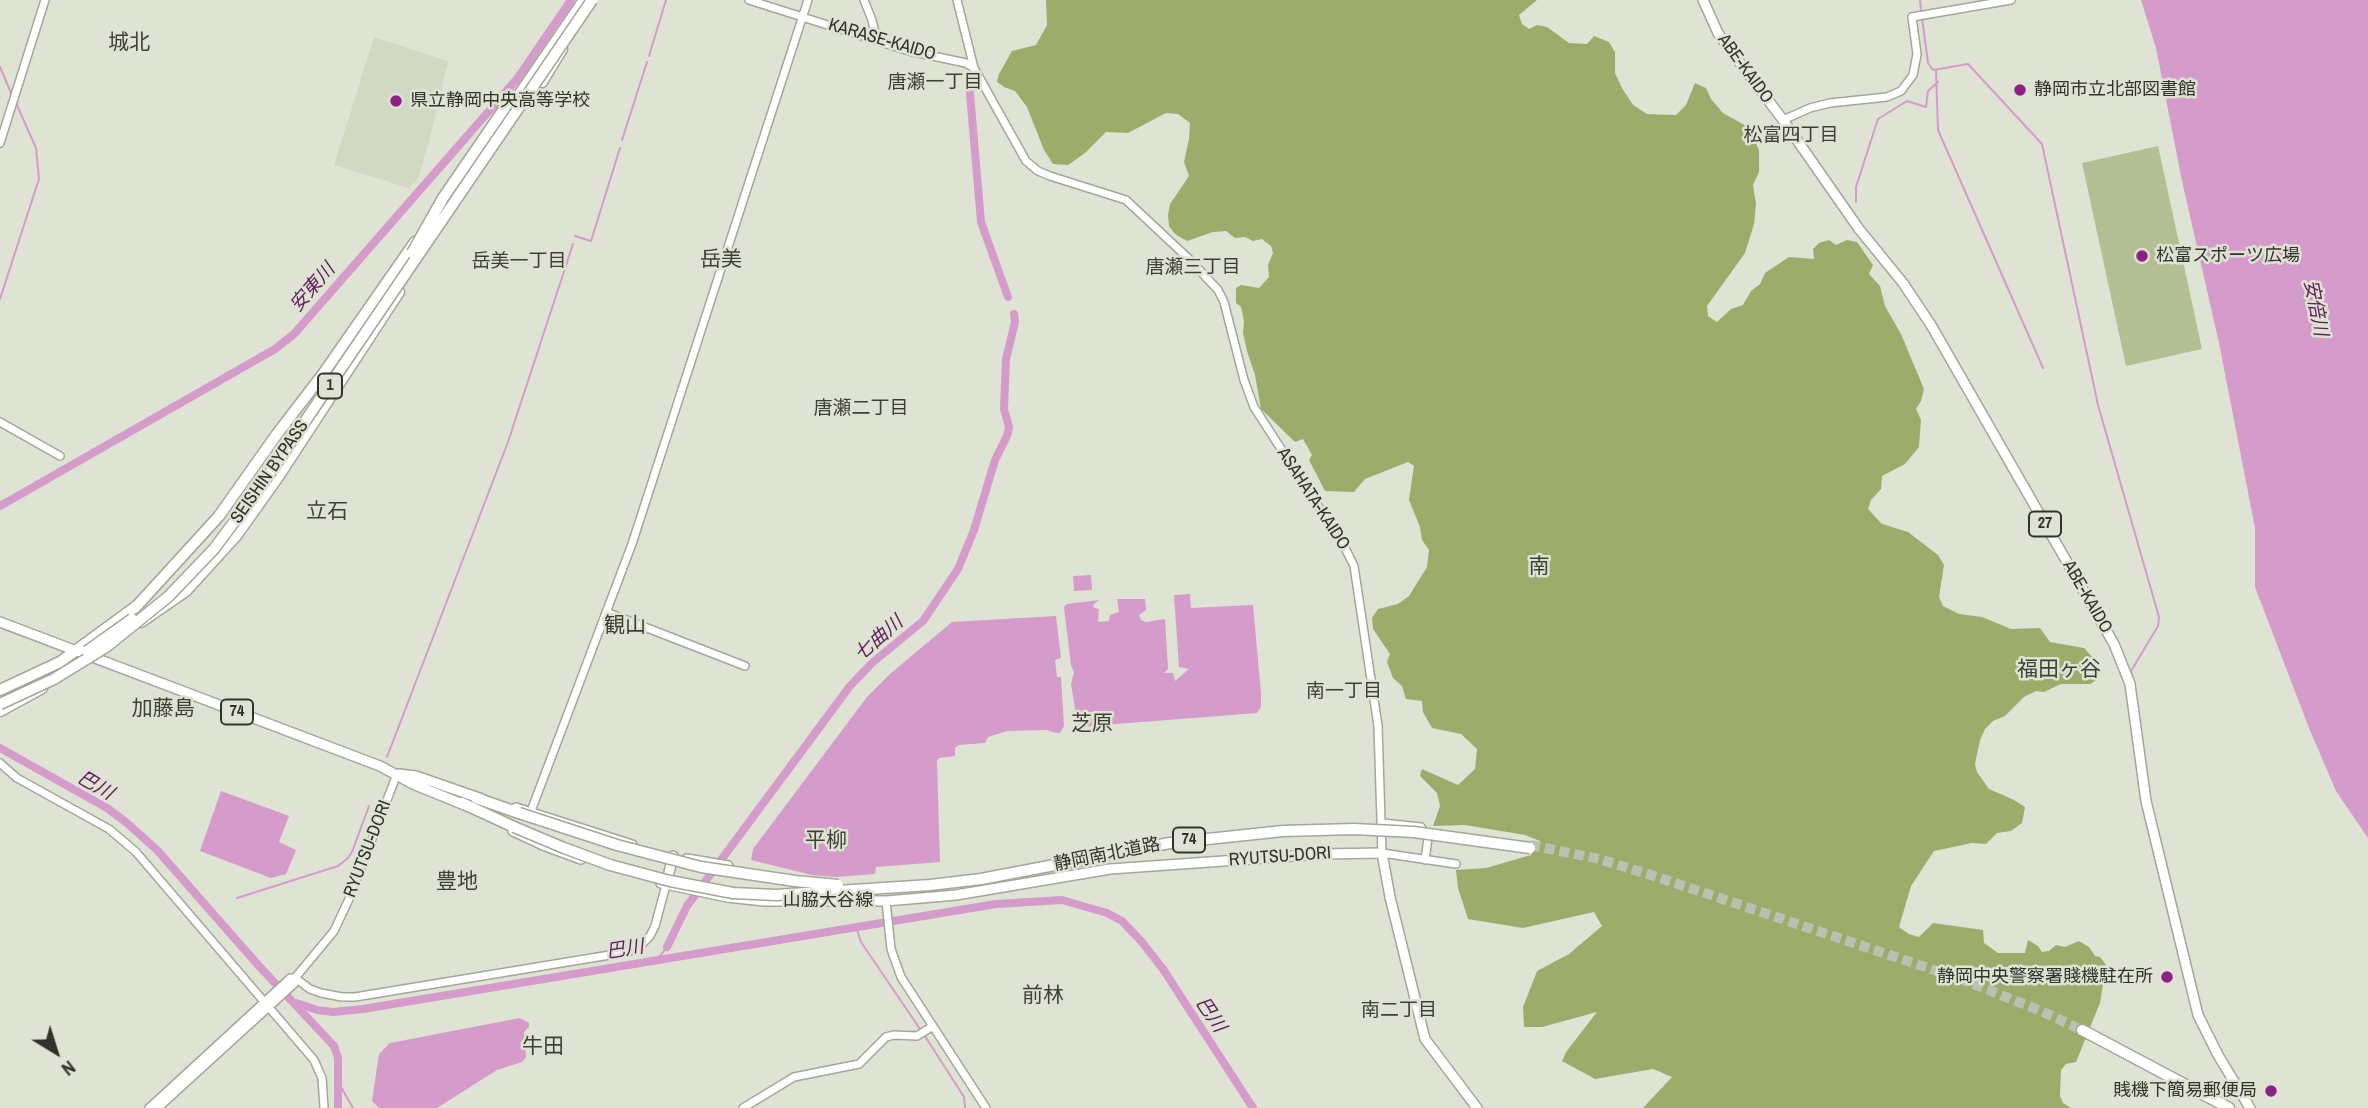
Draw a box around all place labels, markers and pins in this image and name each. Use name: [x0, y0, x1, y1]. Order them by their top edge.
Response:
place label: 静岡市立北部図書館: [2034, 79, 2196, 101]
marker: 静岡市立北部図書館: [2012, 82, 2028, 98]
place label: 県立静岡中央高等学校: [410, 90, 590, 112]
marker: 県立静岡中央高等学校: [388, 93, 404, 109]
place label: 松富スポーツ広場: [2156, 245, 2300, 267]
marker: 松富スポーツ広場: [2134, 248, 2150, 264]
place label: 静岡中央警察署賤機駐在所: [1937, 966, 2153, 988]
marker: 静岡中央警察署賤機駐在所: [2159, 969, 2175, 985]
place label: 賎機下簡易郵便局: [2113, 1080, 2257, 1102]
marker: 賎機下簡易郵便局: [2263, 1083, 2279, 1099]

